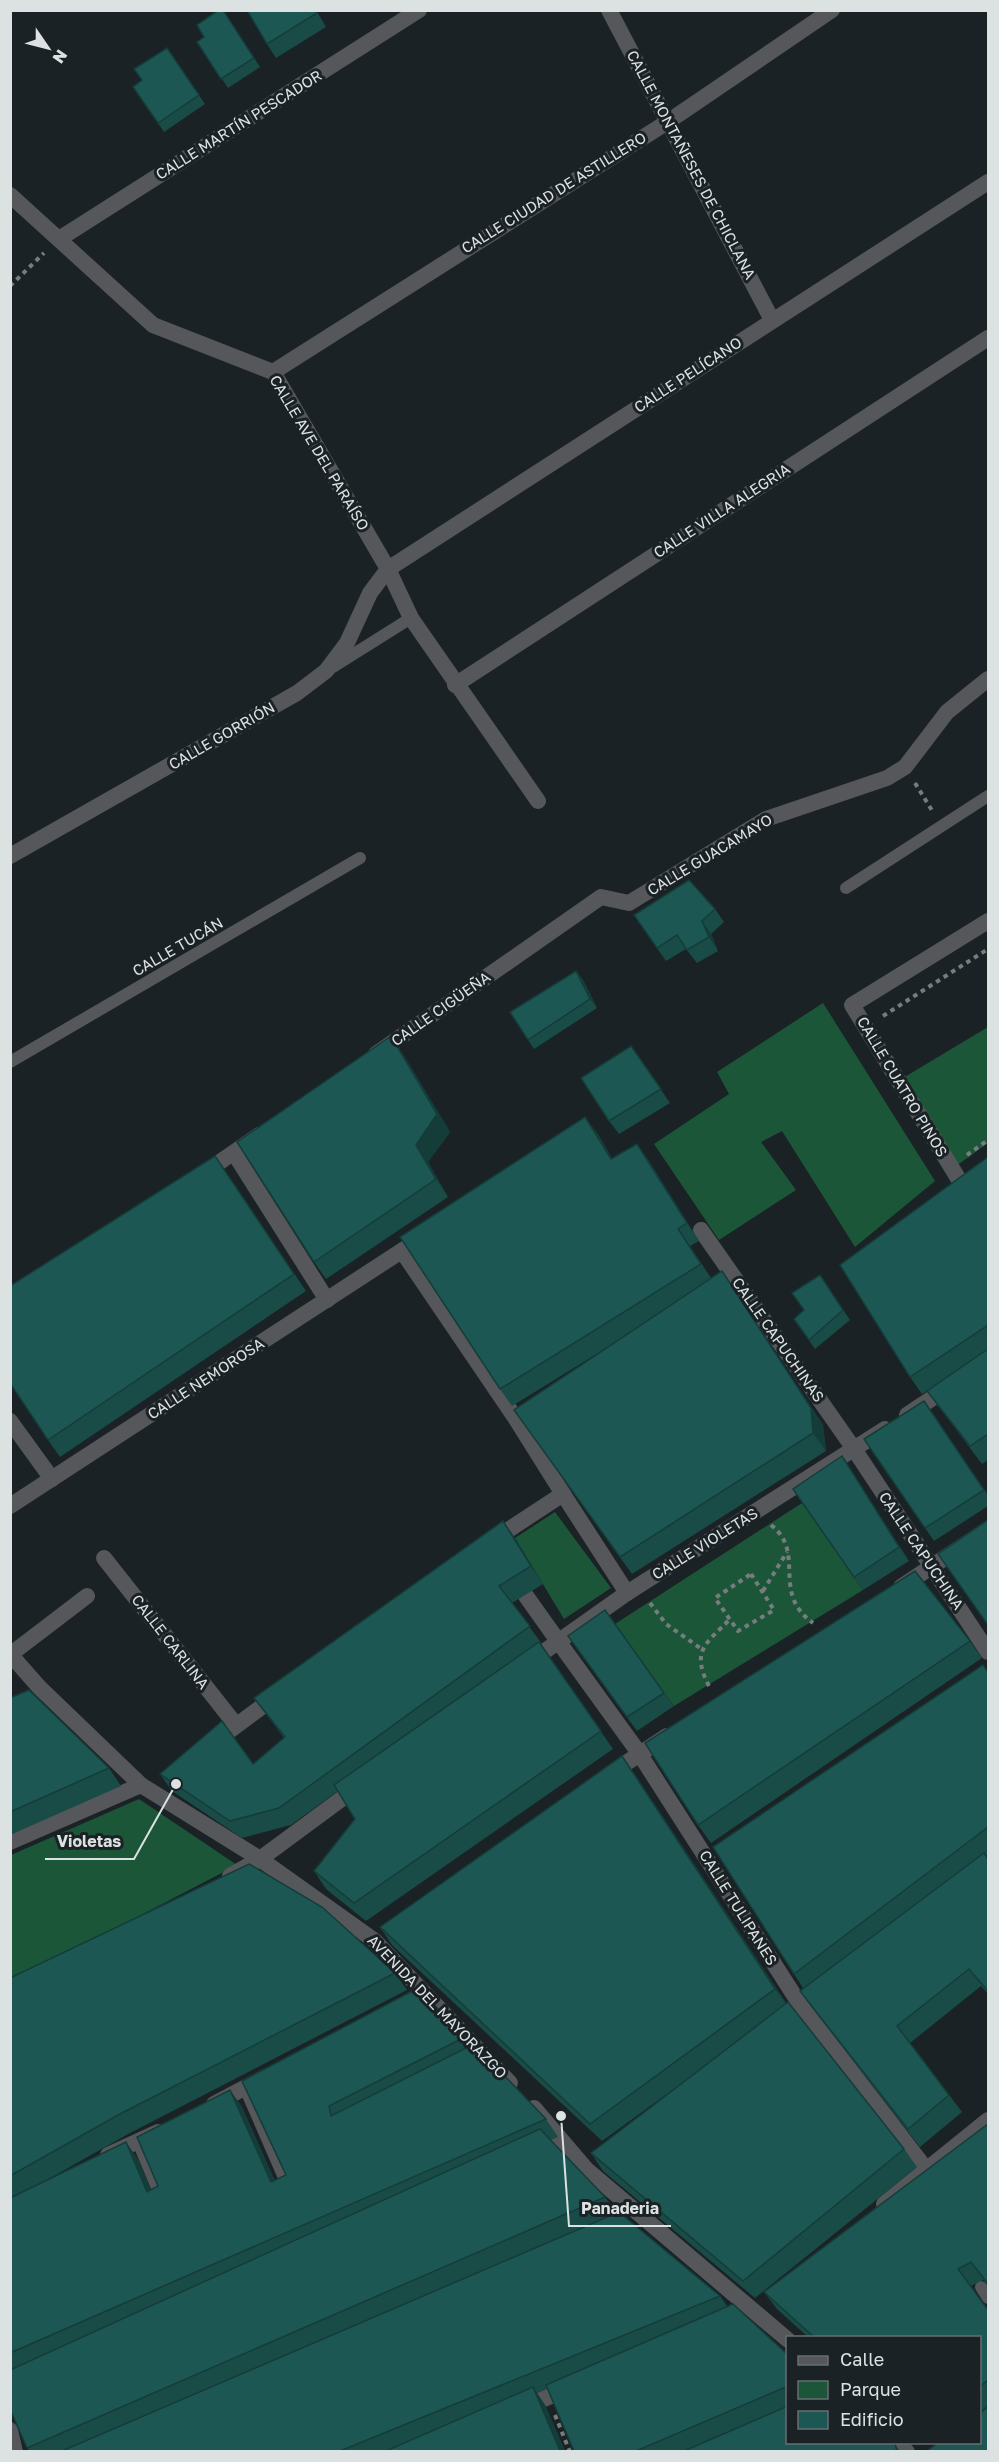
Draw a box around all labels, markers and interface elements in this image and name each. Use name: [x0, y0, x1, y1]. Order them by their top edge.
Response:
north arrow: [18, 18, 78, 78]
text: N: [49, 46, 72, 67]
street label: CALLE MONTAÑESES DE CHICLANA: [624, 47, 760, 282]
street label: CALLE MARTÍN PESCADOR: [152, 66, 325, 183]
street label: CALLE CIUDAD DE ASTILLERO: [458, 128, 649, 257]
street label: CALLE PELÍCANO: [630, 333, 745, 416]
street label: CALLE AVE DEL PARAÍSO: [266, 372, 373, 533]
street label: CALLE VILLA ALEGRIA: [650, 459, 793, 561]
street label: CALLE GORRIÓN: [165, 698, 278, 773]
street label: CALLE GUACAMAYO: [644, 810, 775, 899]
street label: CALLE TUCÁN: [129, 913, 226, 979]
street label: CALLE CIGÜEÑA: [387, 967, 494, 1049]
street label: CALLE CUATRO PINOS: [854, 1013, 952, 1160]
street label: CALLE CAPUCHINAS: [729, 1274, 829, 1405]
street label: CALLE NEMOROSA: [144, 1334, 267, 1423]
street label: CALLE CAPUCHINA: [876, 1488, 968, 1613]
street label: CALLE VIOLETAS: [648, 1503, 761, 1583]
street label: CALLE CARLINA: [128, 1591, 213, 1692]
callout: Violetas: [45, 1825, 134, 1859]
text: Violetas: [57, 1831, 121, 1851]
street label: CALLE TULIPANES: [696, 1847, 782, 1968]
street label: AVENIDA DEL MAYORAZGO: [364, 1931, 511, 2082]
callout: Panaderia: [569, 2192, 671, 2226]
text: Panaderia: [581, 2198, 659, 2218]
legend: [786, 2336, 981, 2444]
text: Calle: [840, 2348, 884, 2370]
text: Parque: [840, 2378, 901, 2400]
text: Edificio: [840, 2408, 904, 2430]

